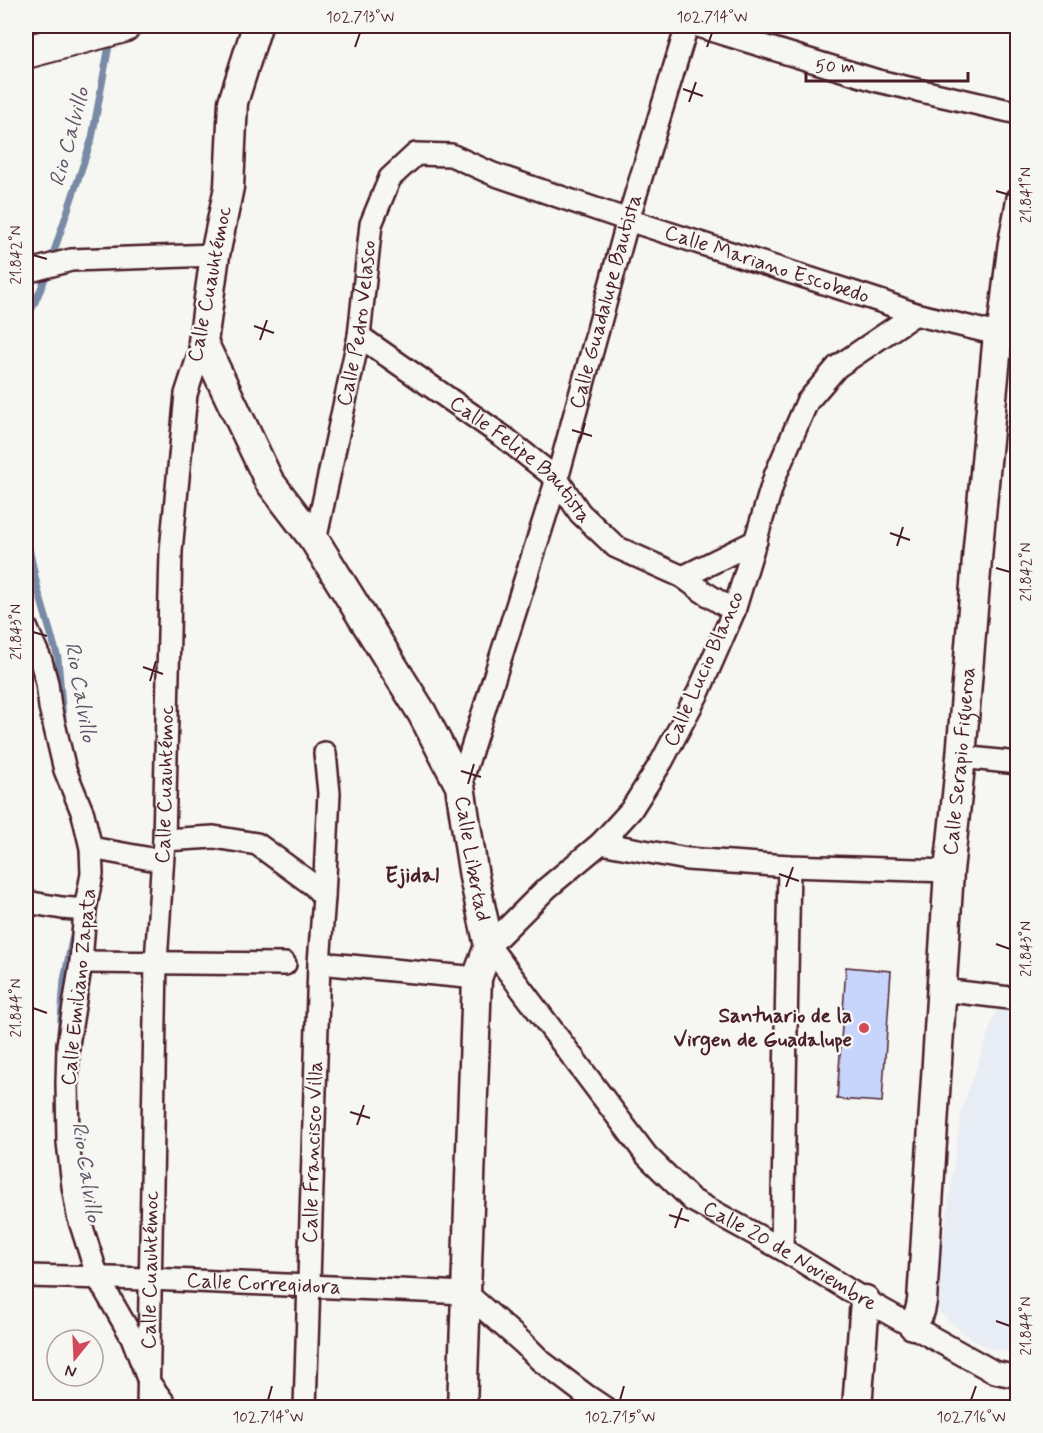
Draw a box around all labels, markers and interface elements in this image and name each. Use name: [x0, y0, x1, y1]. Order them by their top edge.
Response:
text: 102.713°W: [326, 8, 394, 28]
text: 102.714°W: [677, 8, 747, 28]
scale bar: [806, 45, 968, 83]
text: 50 m: [815, 55, 855, 79]
water label: Rio Calvillo: [43, 84, 97, 189]
text: 21.841°N: [1017, 167, 1037, 223]
street label: Calle Guadalupe Bautista: [563, 191, 649, 412]
street label: Calle Cuauhtémoc: [181, 203, 239, 364]
street label: Calle Mariano Escobedo: [661, 219, 873, 311]
text: 21.842°N: [7, 226, 27, 284]
street label: Calle Pedro Velasco: [330, 239, 383, 409]
street label: Calle Felipe Bautista: [444, 389, 597, 530]
text: 21.842°N: [1017, 543, 1037, 601]
street label: Calle Lucio Blanco: [657, 587, 751, 751]
text: 21.843°N: [7, 604, 27, 660]
water label: Rio Calvillo: [57, 640, 103, 745]
street label: Calle Serapio Figueroa: [937, 666, 982, 857]
street label: Calle Cuauhtémoc: [148, 704, 181, 865]
street label: Calle Libertad: [448, 794, 497, 924]
district label: Ejidal: [385, 862, 440, 890]
street label: Calle Emiliano Zapata: [55, 887, 103, 1087]
text: 21.843°N: [1017, 921, 1037, 977]
text: 21.844°N: [7, 979, 27, 1037]
place label: Santuario de la Virgen de Guadalupe: [673, 1002, 852, 1056]
marker: Santuario de la Virgen de Guadalupe: [857, 1021, 871, 1035]
street label: Calle Francisco Villa: [296, 1061, 330, 1244]
water label: Rio Calvillo: [64, 1120, 108, 1225]
street label: Calle Cuauhtémoc: [135, 1190, 166, 1350]
street label: Calle 20 de Noviembre: [698, 1194, 882, 1318]
street label: Calle Corregidora: [186, 1267, 342, 1301]
text: 21.844°N: [1017, 1297, 1037, 1355]
north arrow: [45, 1328, 105, 1388]
text: N: [63, 1359, 79, 1382]
text: 102.714°W: [233, 1408, 303, 1428]
text: 102.715°W: [585, 1408, 655, 1428]
text: 102.716°W: [936, 1408, 1006, 1428]

